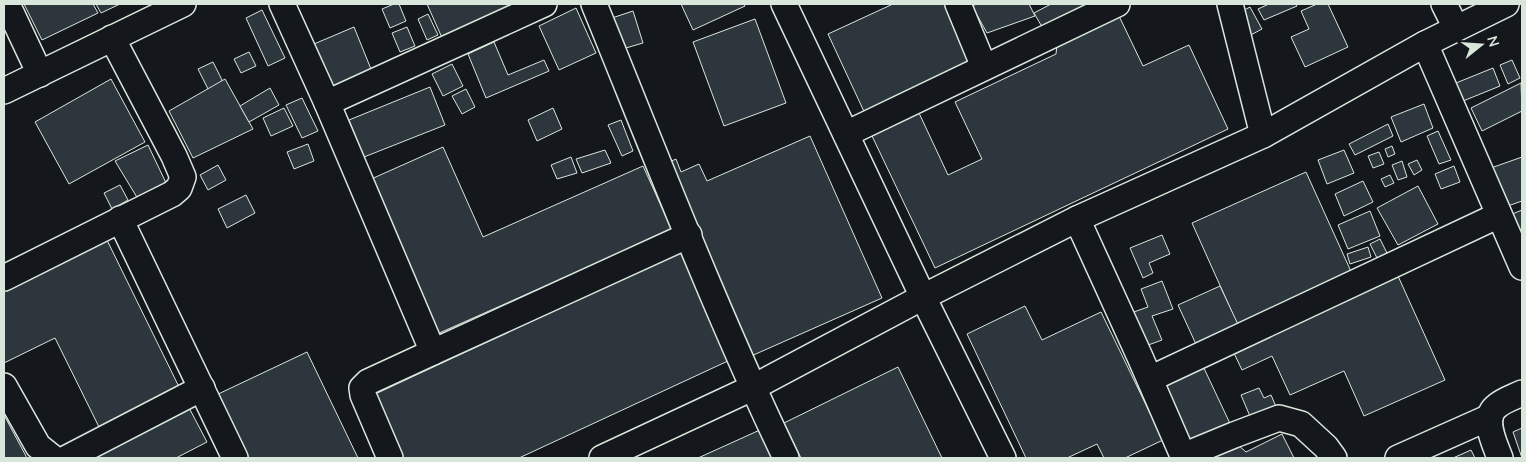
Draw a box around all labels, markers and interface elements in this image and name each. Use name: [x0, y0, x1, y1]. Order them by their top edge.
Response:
north arrow: [1456, 20, 1506, 70]
text: N: [1482, 34, 1504, 49]

